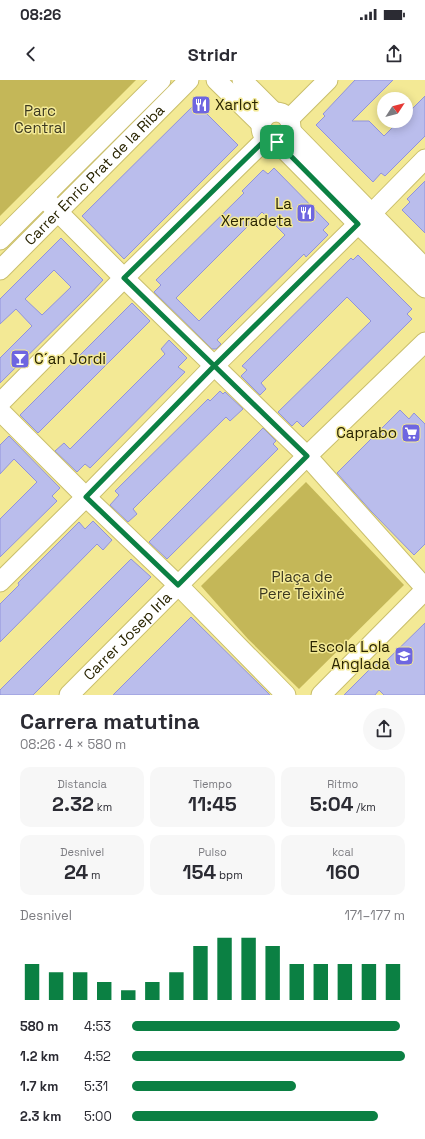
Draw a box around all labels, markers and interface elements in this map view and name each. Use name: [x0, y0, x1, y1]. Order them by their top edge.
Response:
text: 08:26: [20, 5, 61, 24]
icon: back: [20, 43, 42, 65]
text: Stridr: [188, 43, 237, 66]
icon: share: [383, 43, 405, 65]
north arrow: [377, 92, 413, 128]
map controls: [377, 92, 413, 128]
restaurant icon: Xarlot: [190, 94, 212, 116]
place label: Xarlot: [215, 95, 258, 114]
street label: Carrer Enric Prat de la Riba: [20, 100, 168, 249]
park label: Parc Central: [14, 101, 66, 137]
pin: [260, 125, 294, 159]
icon: arrive: [266, 131, 288, 153]
place label: La Xerradeta: [221, 194, 292, 230]
restaurant icon: La Xerradeta: [295, 202, 317, 224]
bar icon: C´an Jordi: [9, 348, 31, 370]
place label: C´an Jordi: [34, 349, 106, 368]
supermarket icon: Caprabo: [400, 422, 422, 444]
place label: Caprabo: [336, 423, 397, 442]
park label: Plaça de Pere Teixiné: [259, 567, 345, 603]
street label: Carrer Josep Irla: [79, 587, 176, 684]
place label: Escola Lola Anglada: [310, 637, 390, 673]
school or university icon: Escola Lola Anglada: [393, 645, 415, 667]
text: Carrera matutina: [20, 707, 200, 735]
button: share: [363, 708, 405, 750]
text: 08:26 · 4 × 580 m: [20, 736, 126, 753]
text: Distancia: [57, 777, 107, 791]
text: Tiempo: [193, 777, 232, 791]
text: Ritmo: [327, 777, 358, 791]
text: 2.32: [52, 791, 94, 817]
text: 11:45: [188, 791, 237, 817]
text: 5:04: [310, 791, 354, 817]
text: km: [94, 800, 112, 814]
text: /km: [354, 800, 376, 814]
text: Desnivel: [60, 845, 104, 859]
text: Pulso: [198, 845, 227, 859]
text: kcal: [332, 845, 353, 859]
text: 24: [64, 859, 88, 885]
text: 154: [182, 859, 216, 885]
text: 160: [326, 859, 360, 885]
text: m: [88, 868, 100, 882]
text: bpm: [216, 868, 243, 882]
text: Desnivel: [20, 907, 72, 924]
text: 171–177 m: [344, 907, 405, 924]
text: 580 m: [20, 1018, 58, 1035]
text: 4:53: [84, 1018, 111, 1035]
text: 1.2 km: [20, 1048, 59, 1065]
text: 4:52: [84, 1048, 111, 1065]
text: 1.7 km: [20, 1078, 58, 1095]
text: 5:31: [84, 1078, 108, 1095]
text: 2.3 km: [20, 1108, 61, 1125]
text: 5:00: [84, 1108, 112, 1125]

